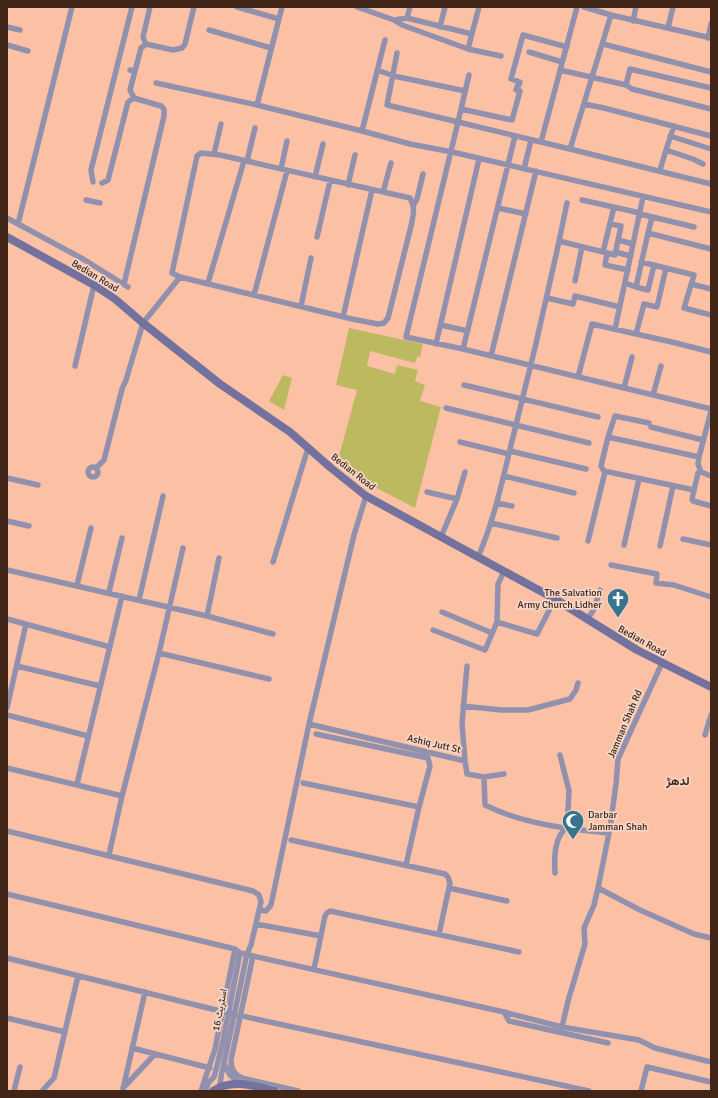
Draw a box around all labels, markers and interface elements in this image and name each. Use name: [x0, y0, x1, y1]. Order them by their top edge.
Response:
street label: Bedian Road: [69, 257, 121, 295]
street label: Bedian Road: [328, 451, 378, 493]
church icon: The Salvation Army Church Lidher: [605, 586, 631, 619]
place label: The Salvation Army Church Lidher: [518, 587, 602, 611]
street label: Bedian Road: [616, 623, 668, 659]
street label: Jamman Shah Rd: [605, 688, 645, 760]
street label: Ashiq Jutt St: [406, 732, 462, 756]
district label: لدھڑ: [665, 774, 690, 789]
mosque icon: Darbar Jamman Shah: [560, 808, 586, 841]
place label: Darbar Jamman Shah: [588, 809, 647, 833]
street label: اسٹریٹ 16: [210, 988, 230, 1032]

